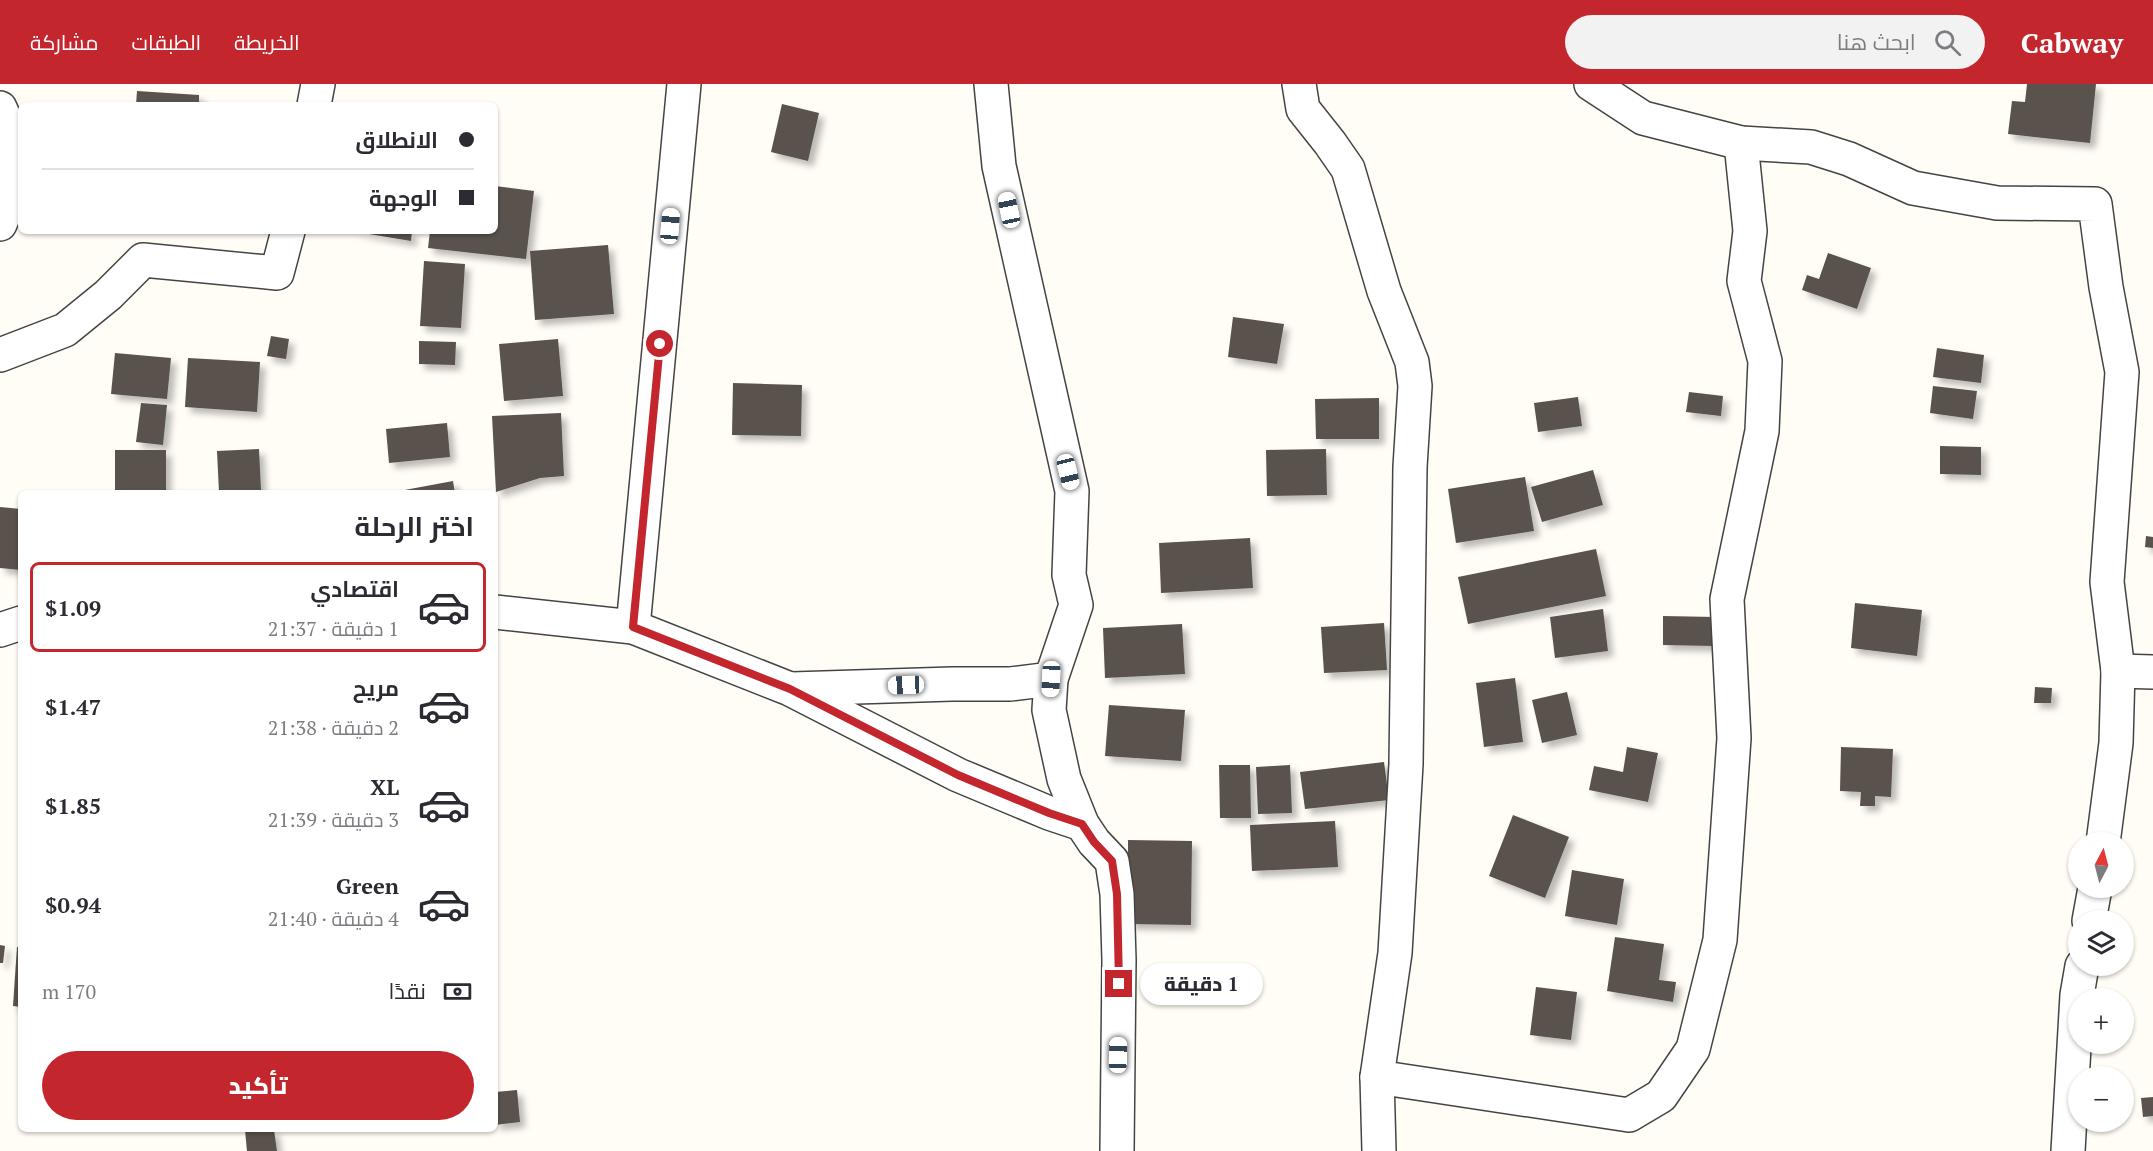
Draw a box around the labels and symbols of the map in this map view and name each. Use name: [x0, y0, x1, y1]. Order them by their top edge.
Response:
car: [996, 191, 1022, 229]
car: [659, 207, 681, 245]
route start: [646, 330, 673, 357]
car: [1055, 452, 1081, 492]
car: [1041, 661, 1061, 697]
car: [888, 675, 924, 695]
north arrow: [2068, 832, 2134, 898]
callout: 1 دقيقة: [1140, 963, 1263, 1005]
route end: [1105, 970, 1132, 997]
car: [1109, 1037, 1127, 1073]

